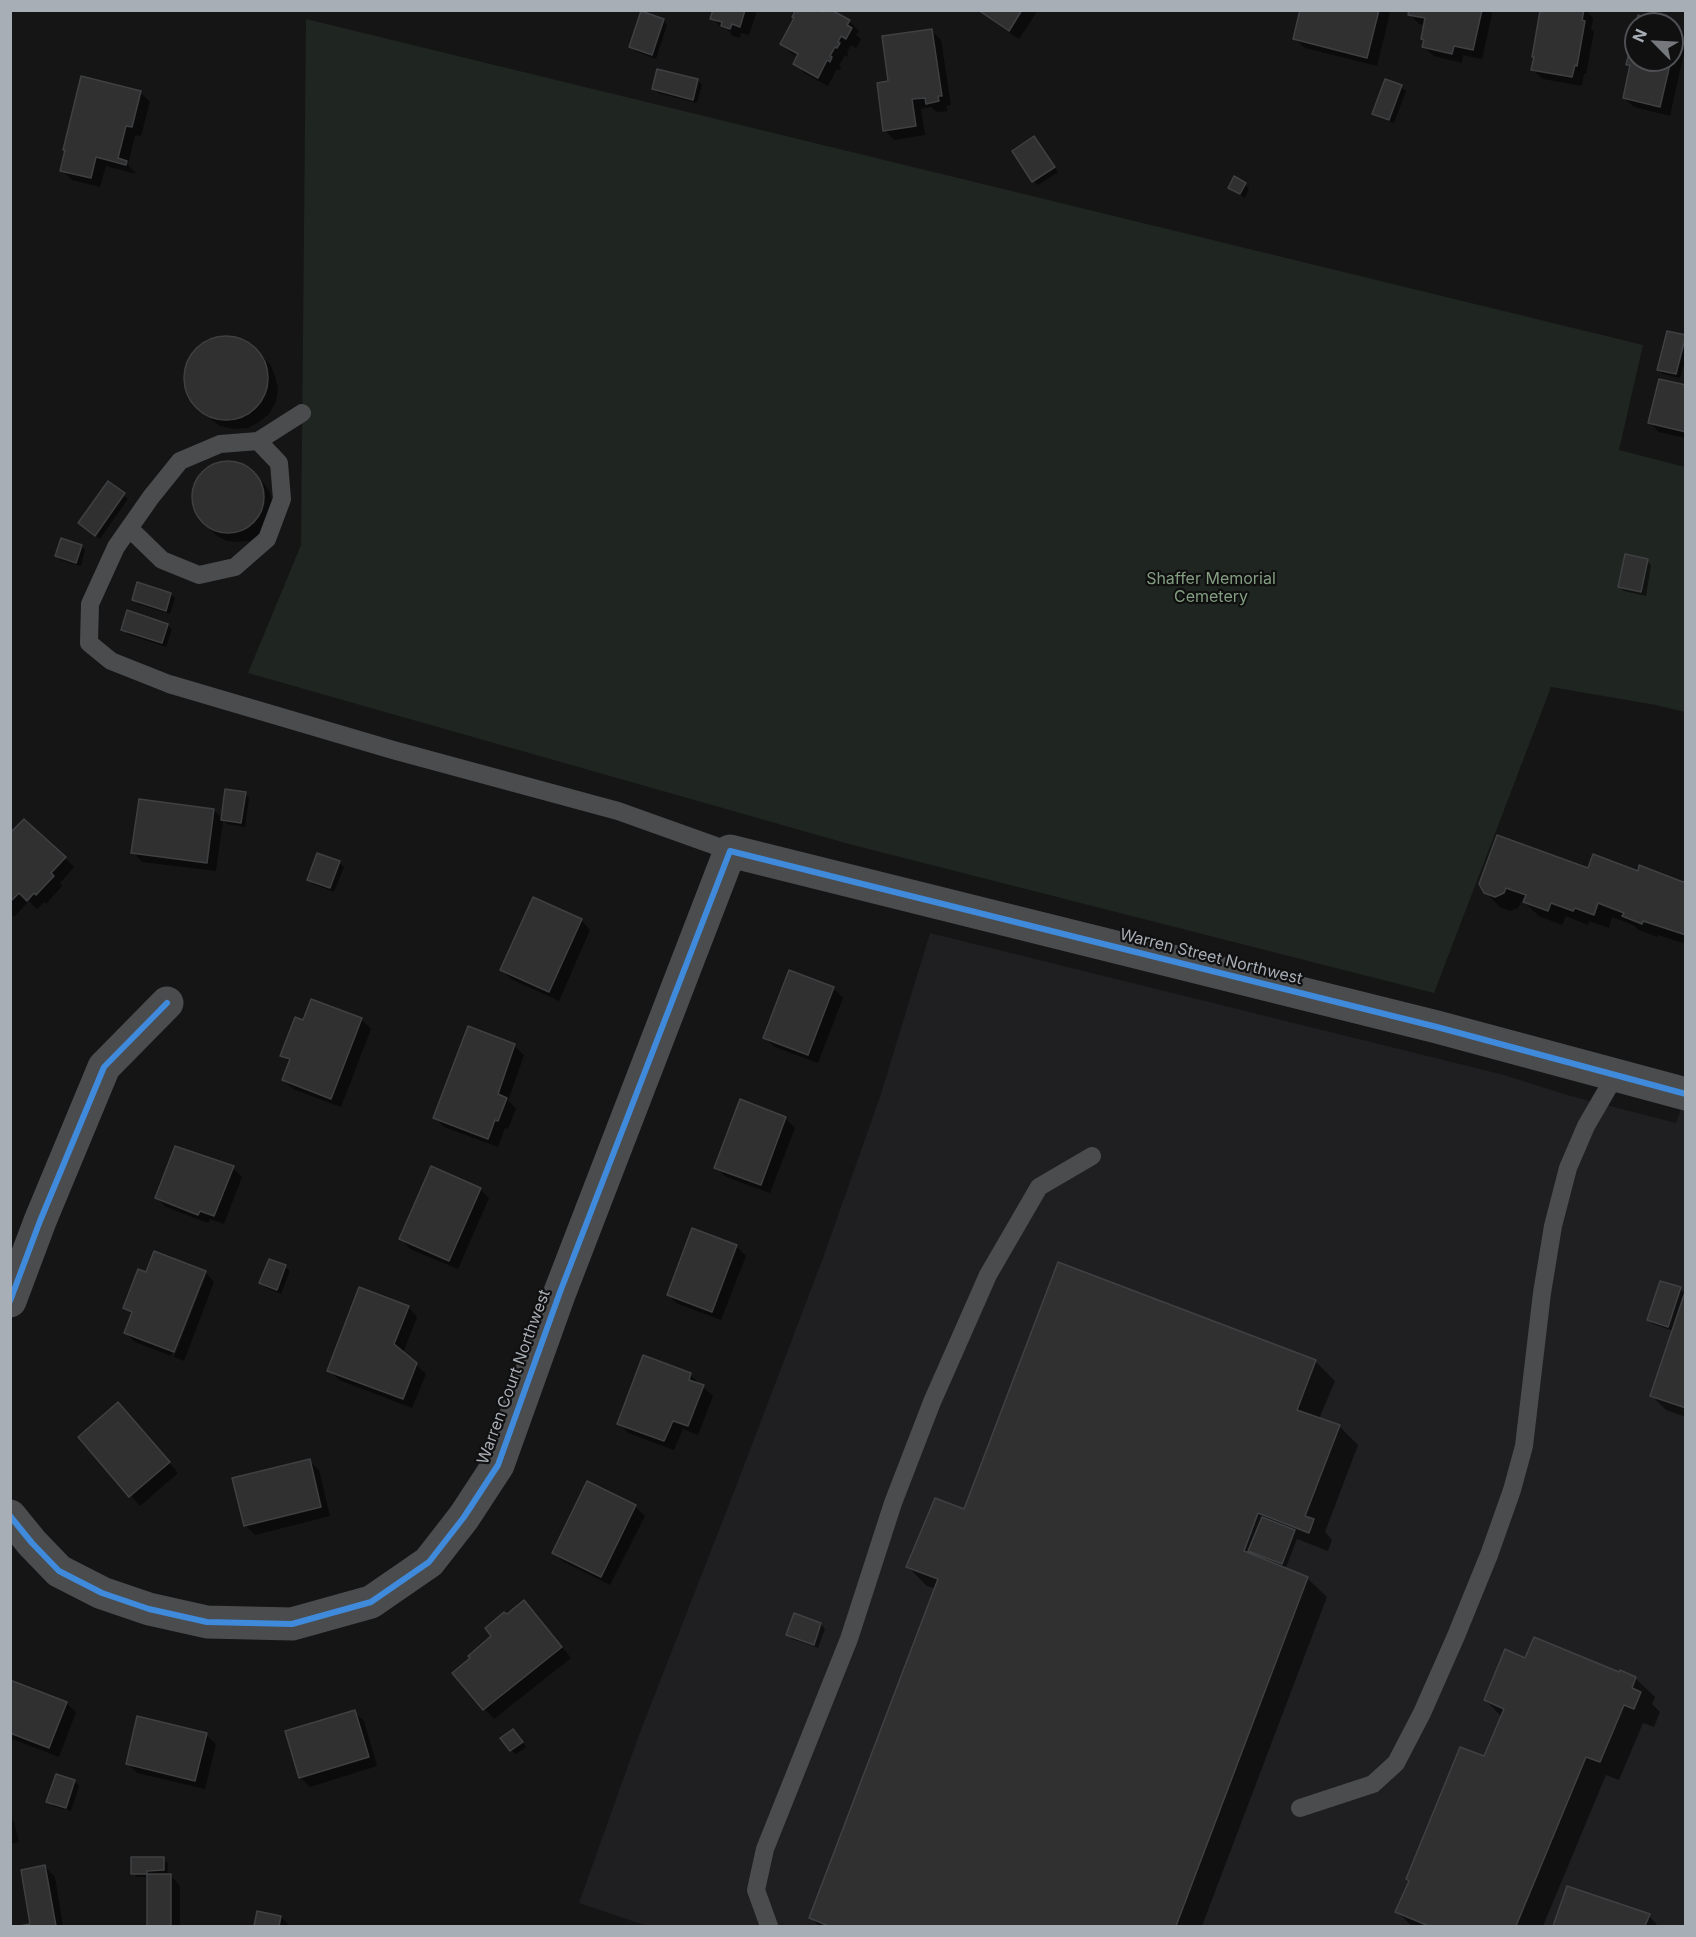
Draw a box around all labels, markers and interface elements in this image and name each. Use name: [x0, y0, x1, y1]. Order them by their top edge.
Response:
north arrow: [1624, 12, 1684, 72]
text: N: [1628, 26, 1651, 45]
park label: Shaffer Memorial Cemetery: [1146, 569, 1276, 607]
street label: Warren Street Northwest: [1118, 925, 1304, 989]
street label: Warren Court Northwest: [473, 1287, 555, 1467]

